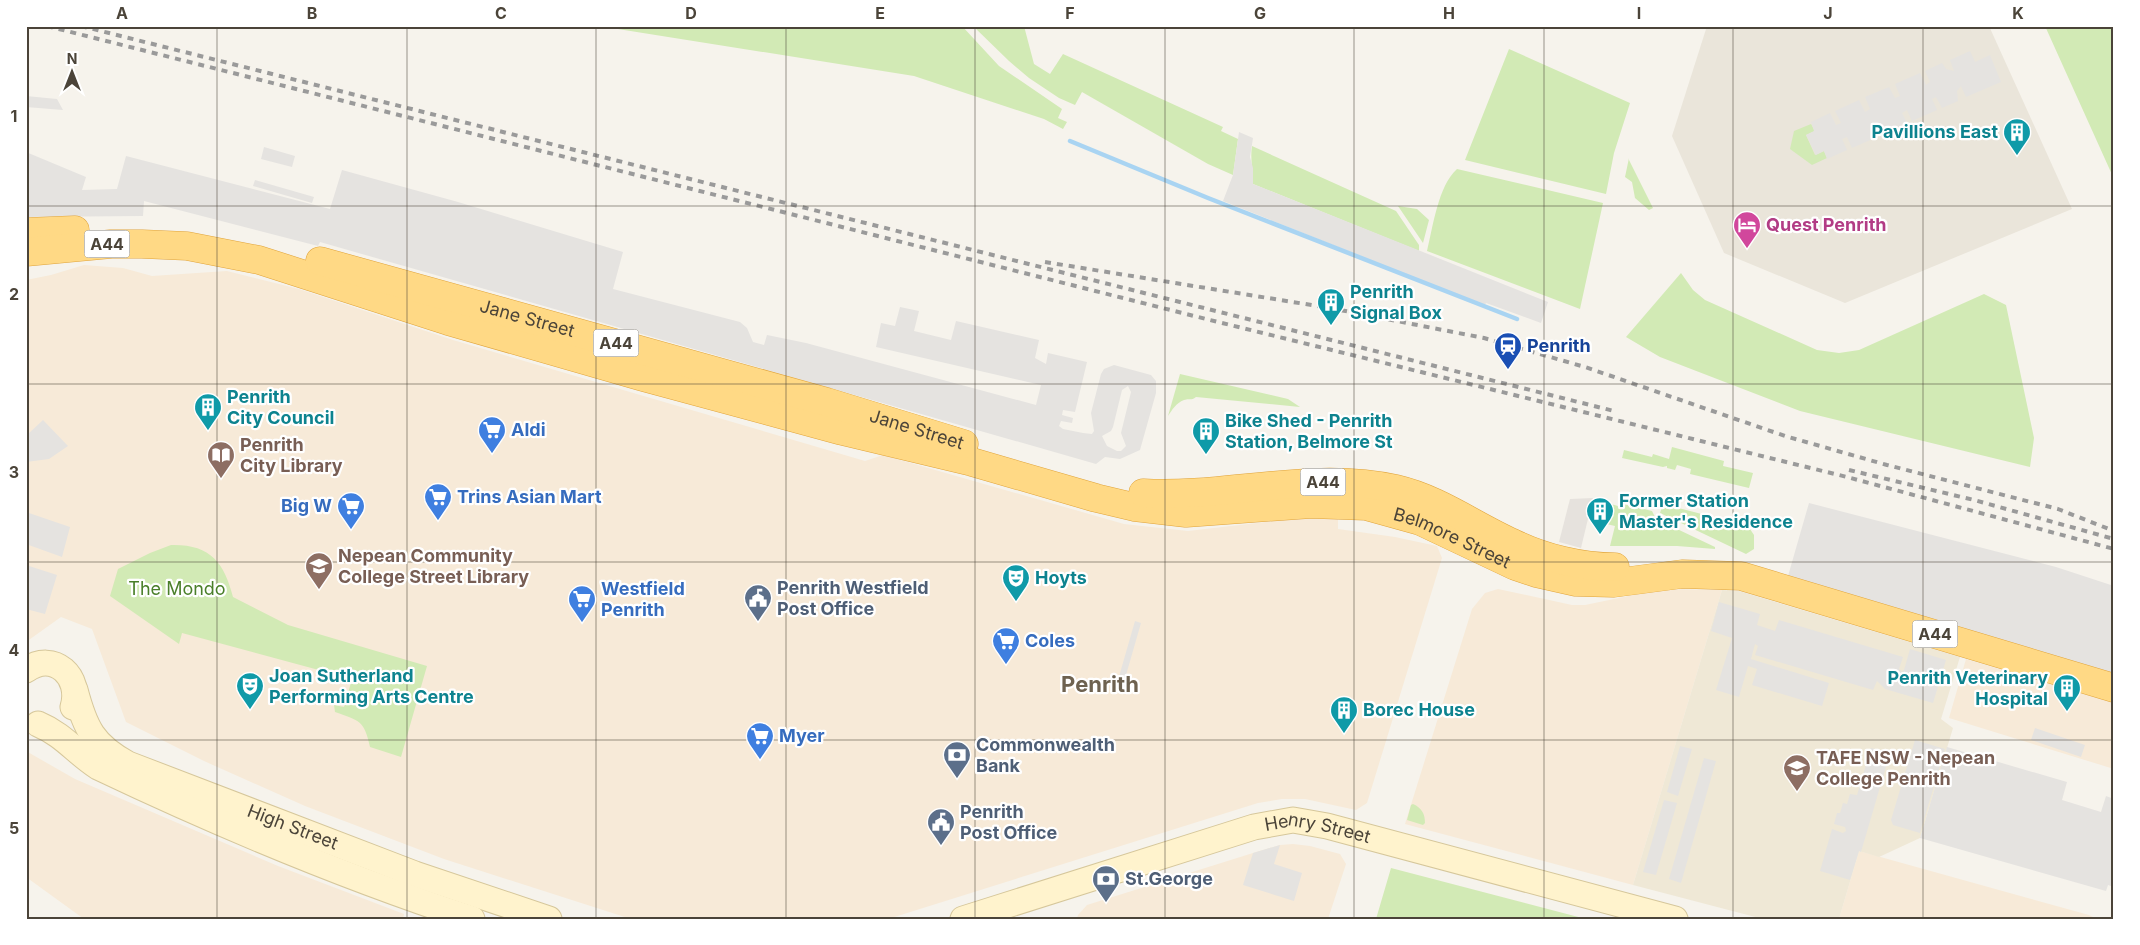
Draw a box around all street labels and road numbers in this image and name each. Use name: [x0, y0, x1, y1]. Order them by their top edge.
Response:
road number: A44: [84, 230, 130, 258]
street label: Jane Street: [478, 295, 577, 341]
road number: A44: [594, 329, 638, 356]
street label: Jane Street: [867, 405, 967, 453]
road number: A44: [1300, 468, 1346, 496]
street label: Belmore Street: [1391, 503, 1514, 572]
road number: A44: [1912, 620, 1958, 648]
street label: High Street: [245, 800, 341, 854]
street label: Henry Street: [1263, 808, 1373, 847]

